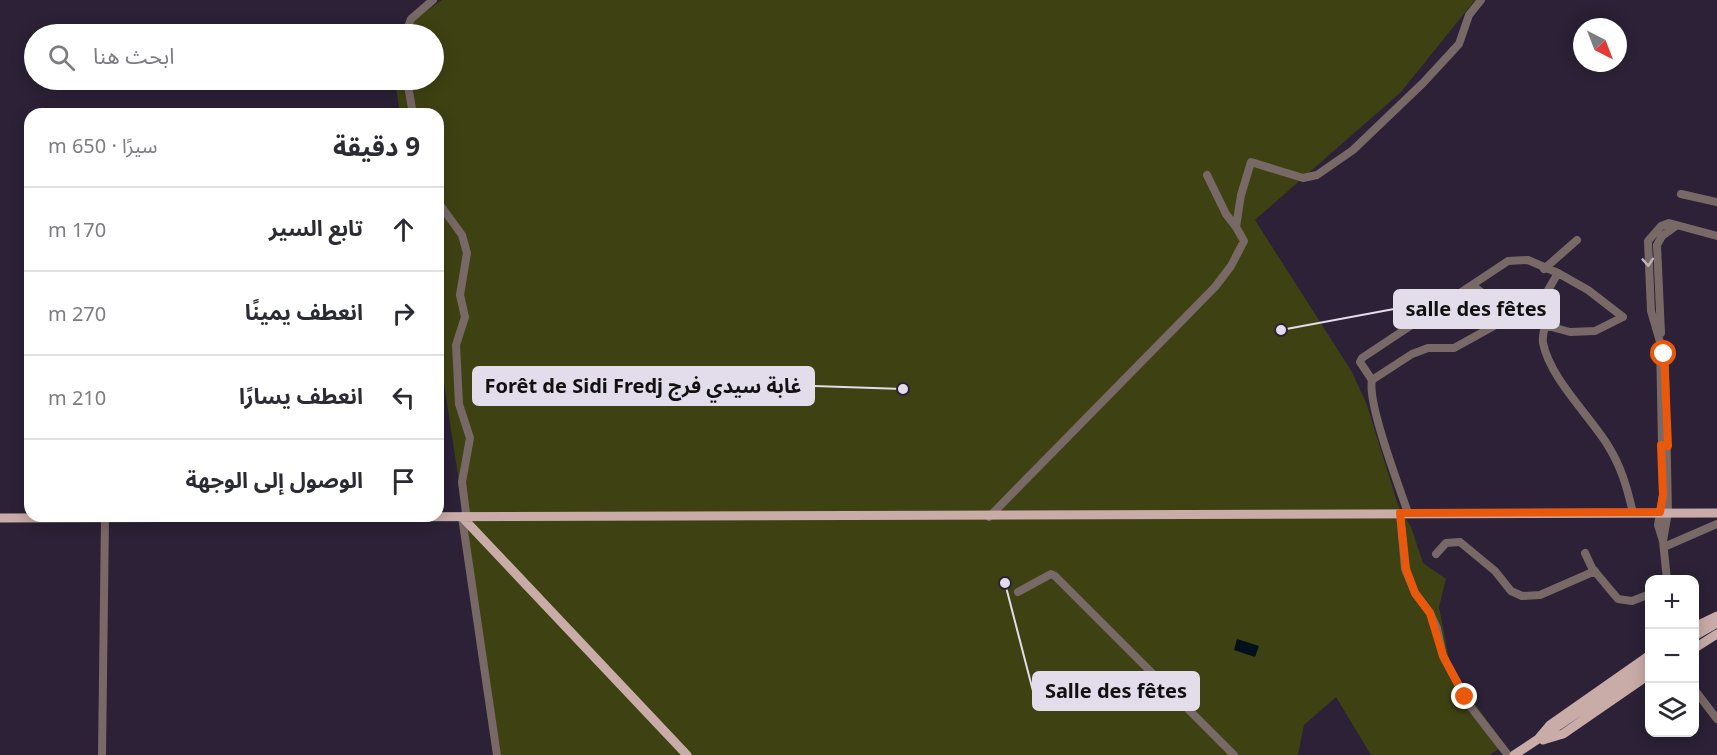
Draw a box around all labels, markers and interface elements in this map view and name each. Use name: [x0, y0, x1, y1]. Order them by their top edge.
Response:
north arrow: [1573, 18, 1627, 72]
search box: [24, 24, 444, 90]
text: ابحث هنا: [93, 40, 175, 70]
icon: search: [45, 41, 78, 74]
text: 9 دقيقة: [333, 128, 420, 164]
text: سيرًا · 650 m: [48, 132, 157, 159]
text: تابع السير: [269, 212, 363, 242]
icon: ahead: [387, 213, 420, 246]
text: 170 m: [48, 216, 106, 243]
one-way arrow: [1642, 257, 1655, 266]
callout: salle des fêtes: [1394, 290, 1559, 328]
text: salle des fêtes: [1405, 295, 1547, 322]
text: انعطف يمينًا: [245, 296, 363, 326]
icon: right: [387, 297, 420, 330]
text: 270 m: [48, 300, 106, 327]
route start: [1650, 340, 1676, 366]
callout: Forêt de Sidi Fredj غابة سيدي فرج: [473, 367, 814, 405]
text: Forêt de Sidi Fredj غابة سيدي فرج: [485, 372, 801, 403]
text: انعطف يسارًا: [239, 380, 363, 410]
icon: left: [387, 381, 420, 414]
text: 210 m: [48, 384, 106, 411]
text: الوصول إلى الوجهة: [185, 464, 363, 494]
icon: arrive: [387, 465, 420, 498]
map controls: [1645, 575, 1699, 737]
button: +: [1645, 575, 1699, 629]
button: −: [1645, 629, 1699, 683]
callout: Salle des fêtes: [1033, 672, 1199, 710]
text: Salle des fêtes: [1045, 677, 1187, 704]
route end: [1451, 683, 1477, 709]
button: layers: [1645, 683, 1699, 737]

